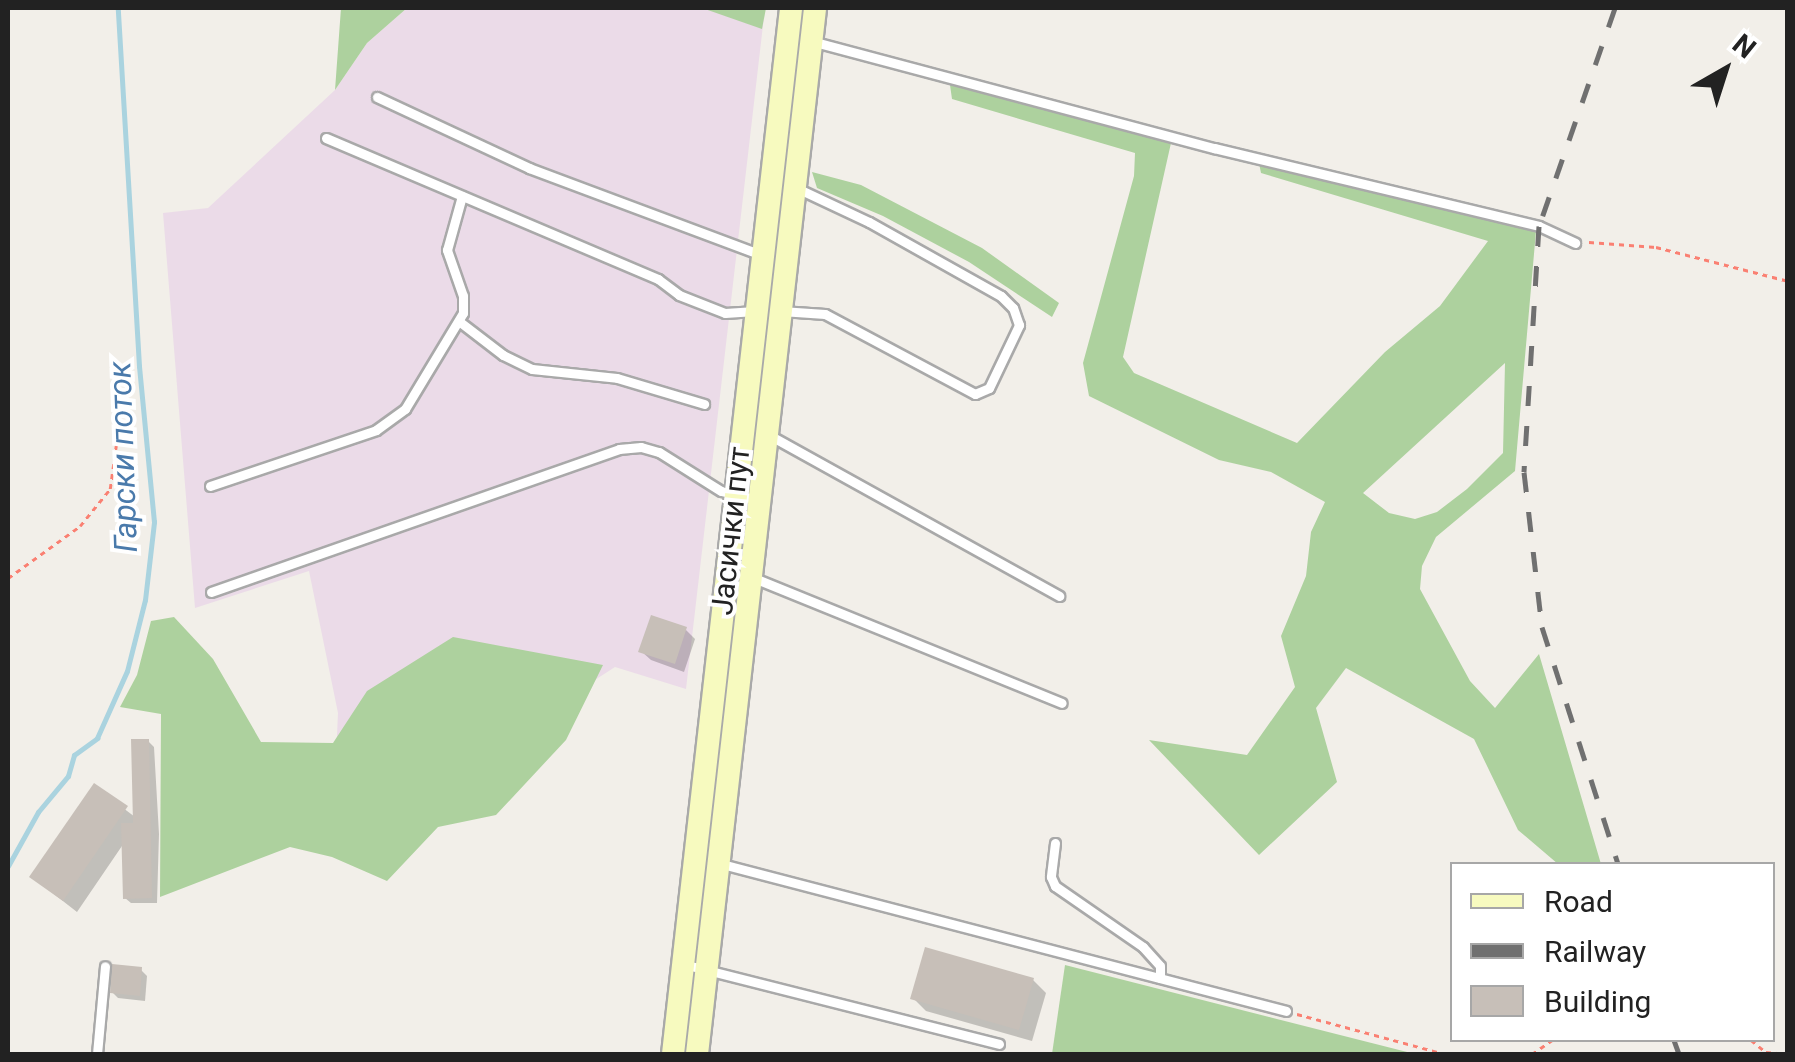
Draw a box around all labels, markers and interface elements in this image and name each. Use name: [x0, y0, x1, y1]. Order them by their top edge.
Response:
north arrow: [1675, 20, 1775, 120]
text: N: [1726, 27, 1762, 65]
water label: Гарски поток: [100, 361, 146, 553]
street label: Јасички пут: [704, 445, 758, 617]
legend: [1450, 862, 1775, 1042]
text: Road: [1544, 884, 1613, 919]
text: Railway: [1544, 934, 1646, 969]
text: Building: [1544, 984, 1651, 1019]

